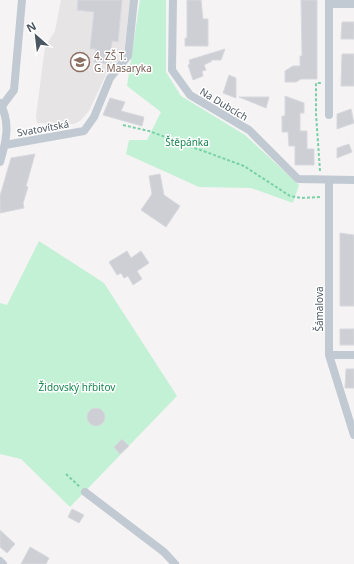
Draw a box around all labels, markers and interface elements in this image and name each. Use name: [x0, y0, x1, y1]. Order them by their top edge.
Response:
north arrow: [16, 16, 56, 56]
text: N: [24, 18, 39, 35]
place label: 4. ZŠ T. G. Masaryka: [94, 49, 152, 75]
school or university icon: 4. ZŠ T. G. Masaryka: [69, 51, 91, 73]
street label: Na Dubcích: [197, 84, 251, 124]
street label: Svatovítská: [16, 117, 70, 139]
park label: Štěpánka: [165, 135, 209, 149]
street label: Šámalova: [312, 286, 326, 332]
park label: Židovský hřbitov: [39, 380, 116, 394]

